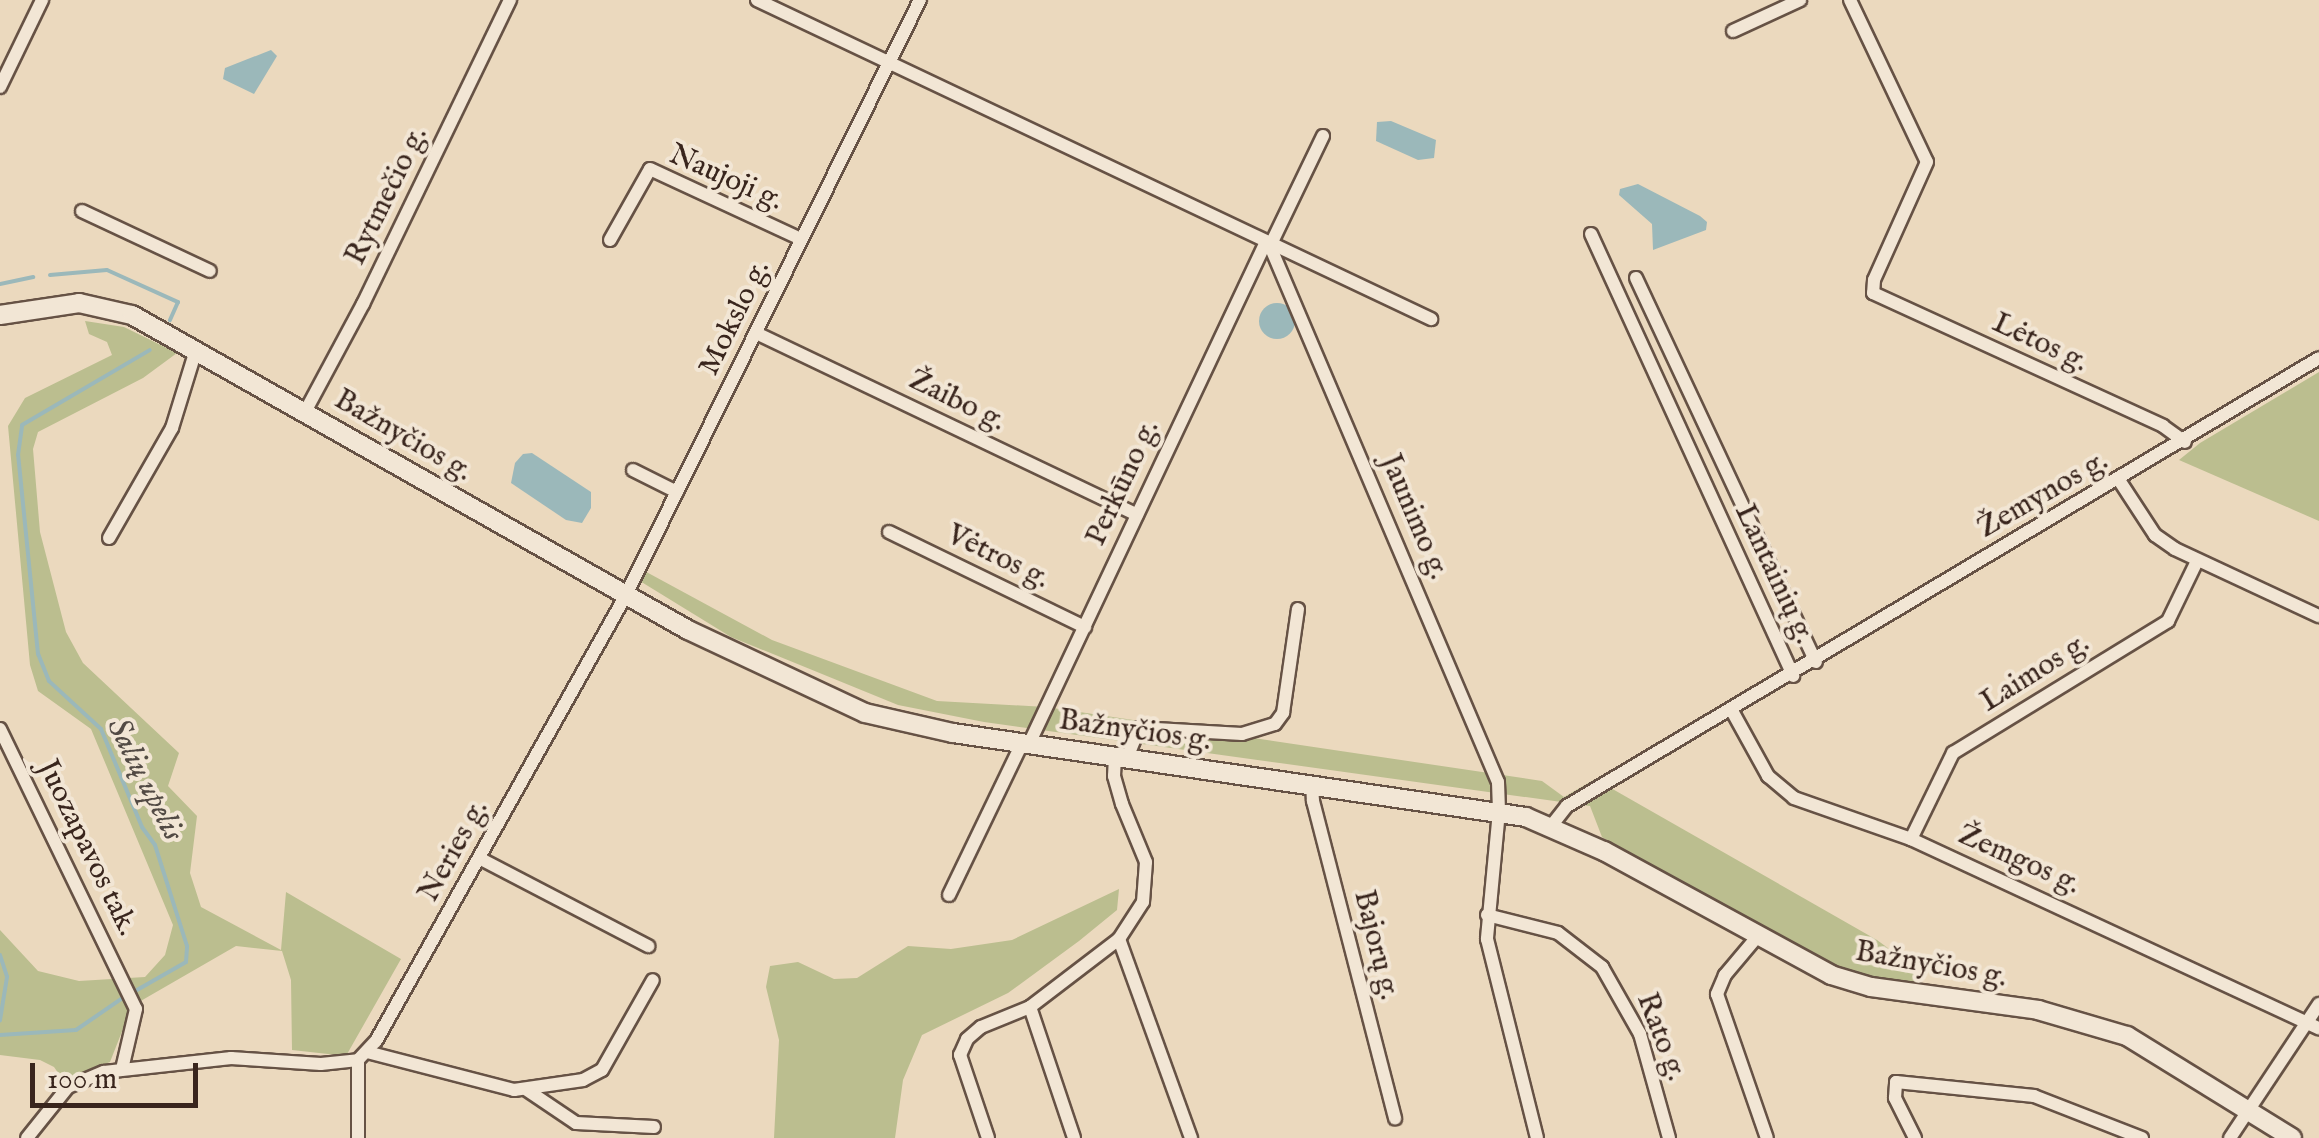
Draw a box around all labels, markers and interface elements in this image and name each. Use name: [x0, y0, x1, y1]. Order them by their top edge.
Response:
street label: Rytmečio g.: [338, 121, 436, 271]
street label: Naujoji g.: [663, 137, 789, 219]
street label: Mokslo g.: [692, 254, 778, 382]
street label: Lėtos g.: [1986, 305, 2094, 381]
street label: Žaibo g.: [903, 362, 1011, 440]
street label: Bažnyčios g.: [328, 382, 478, 490]
street label: Perkūno g.: [1078, 414, 1168, 552]
street label: Žemynos g.: [1972, 443, 2114, 547]
street label: Jaunimo g.: [1372, 449, 1456, 585]
street label: Lantainių g.: [1726, 498, 1822, 650]
street label: Vėtros g.: [941, 517, 1055, 597]
street label: Laimos g.: [1974, 626, 2096, 720]
street label: Bažnyčios g.: [1057, 703, 1213, 759]
water label: Salių upelis: [97, 712, 191, 848]
street label: Juozapavos tak.: [29, 754, 145, 942]
street label: Neries g.: [411, 794, 497, 908]
street label: Žemgos g.: [1952, 817, 2086, 903]
street label: Bajorų g.: [1345, 886, 1407, 1004]
street label: Bažnyčios g.: [1852, 934, 2010, 996]
street label: Rato g.: [1628, 988, 1694, 1086]
scale bar: [35, 1043, 202, 1105]
text: 100 m: [47, 1061, 117, 1099]

